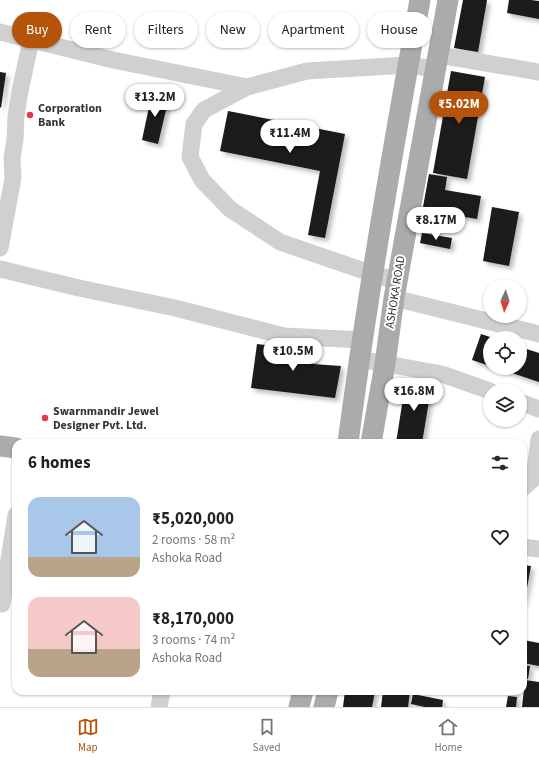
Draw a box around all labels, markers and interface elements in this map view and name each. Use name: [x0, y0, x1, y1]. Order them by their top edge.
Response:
chip: Buy: [12, 12, 62, 48]
chip: Rent: [70, 12, 126, 48]
chip: Filters: [134, 12, 198, 48]
chip: New: [206, 12, 260, 48]
chip: Apartment: [268, 12, 359, 48]
chip: House: [367, 12, 432, 48]
pin: ₹13.2M: [122, 84, 188, 118]
text: ₹13.2M: [134, 88, 176, 106]
pin: ₹5.02M: [426, 91, 492, 125]
text: ₹5.02M: [438, 95, 480, 113]
place label: Corporation Bank: [38, 100, 102, 131]
marker: Corporation Bank: [25, 110, 35, 120]
pin: ₹11.4M: [257, 120, 323, 154]
text: ₹11.4M: [269, 124, 311, 142]
pin: ₹8.17M: [403, 207, 469, 241]
text: ₹8.17M: [415, 211, 457, 229]
street label: ASHOKA ROAD: [381, 255, 410, 329]
north arrow: [483, 279, 527, 323]
map controls: [483, 279, 527, 427]
button: locate: [483, 331, 527, 375]
pin: ₹10.5M: [260, 338, 326, 372]
text: ₹10.5M: [272, 342, 314, 360]
pin: ₹16.8M: [381, 378, 447, 412]
text: ₹16.8M: [393, 382, 435, 400]
button: layers: [483, 383, 527, 427]
place label: Swarnmandir Jewel Designer Pvt. Ltd.: [53, 403, 159, 434]
marker: Swarnmandir Jewel Designer Pvt. Ltd.: [40, 413, 50, 423]
text: 6 homes: [28, 451, 90, 475]
icon: filters: [489, 452, 511, 474]
text: ₹5,020,000: [152, 507, 234, 531]
icon: home: [60, 513, 108, 561]
icon: heart: [489, 526, 511, 548]
text: 2 rooms · 58 m²: [152, 531, 235, 549]
text: Ashoka Road: [152, 549, 222, 567]
text: ₹8,170,000: [152, 607, 234, 631]
icon: home: [60, 613, 108, 661]
icon: heart: [489, 626, 511, 648]
text: 3 rooms · 74 m²: [152, 631, 235, 649]
text: Ashoka Road: [152, 649, 222, 667]
tab: Map: [77, 716, 99, 755]
tab: Saved: [253, 716, 281, 755]
tab: Home: [434, 716, 462, 755]

